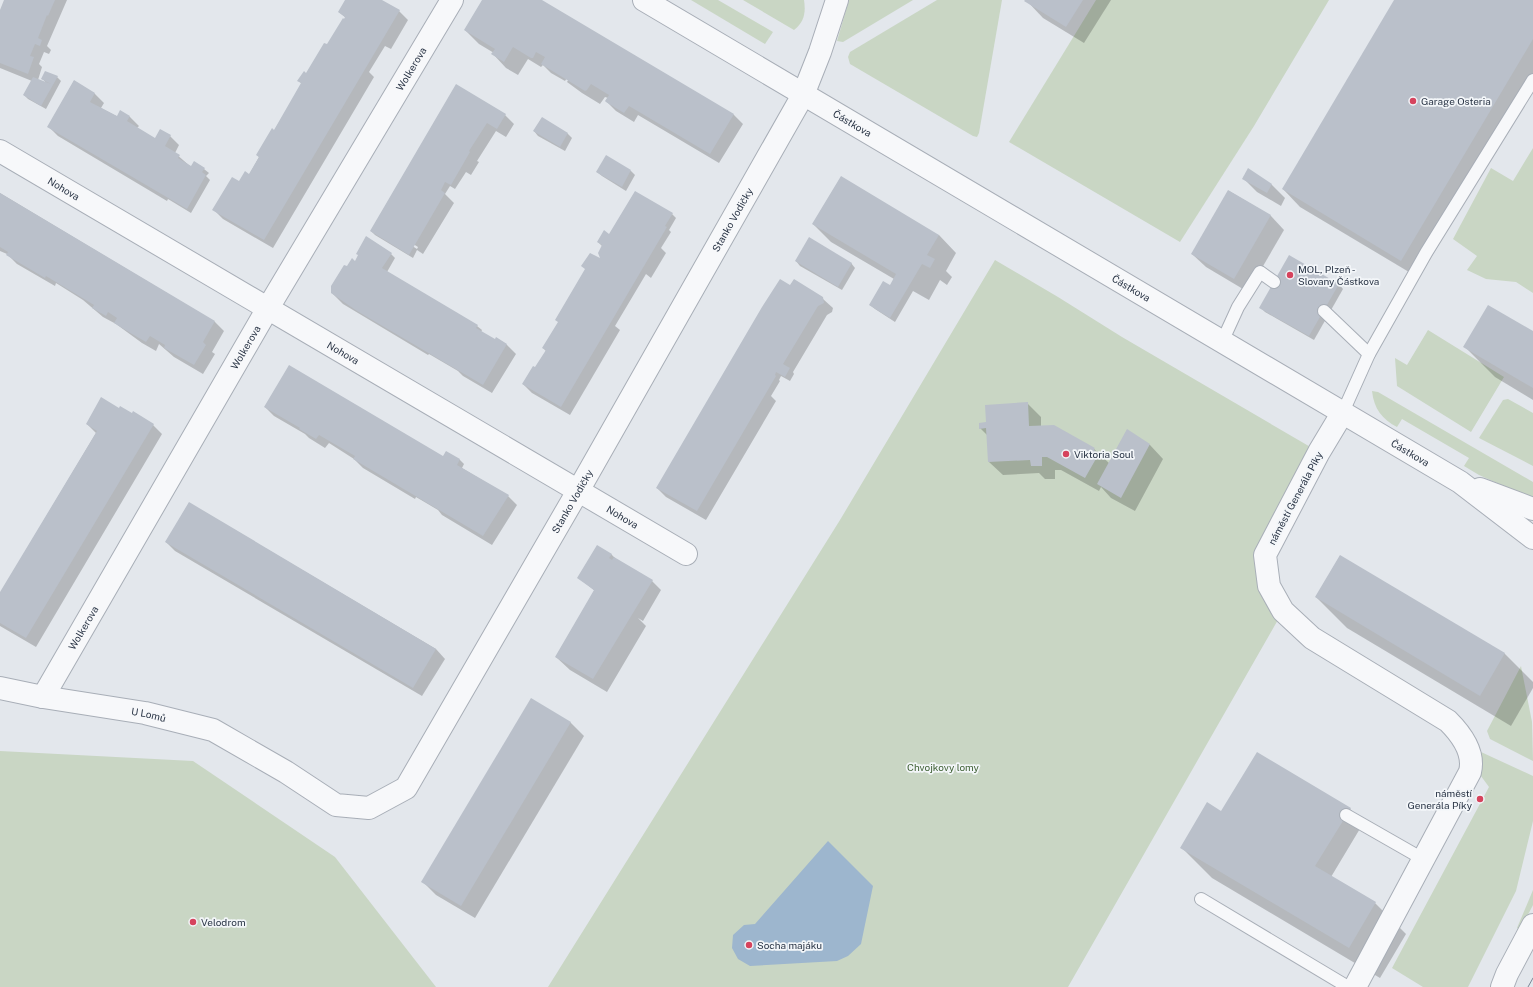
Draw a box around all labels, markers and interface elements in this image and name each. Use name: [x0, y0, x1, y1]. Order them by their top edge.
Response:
street label: Wolkerova: [393, 45, 429, 93]
place label: Garage Osteria: [1421, 95, 1491, 107]
marker: Garage Osteria: [1408, 96, 1418, 106]
street label: Částkova: [831, 107, 874, 139]
street label: Nohova: [46, 174, 82, 203]
street label: Stanko Vodičky: [709, 185, 756, 254]
place label: MOL, Plzeň - Slovany Částkova: [1298, 263, 1379, 287]
marker: MOL, Plzeň - Slovany Částkova: [1285, 270, 1295, 280]
street label: Částkova: [1110, 272, 1153, 304]
street label: Wolkerova: [228, 323, 263, 371]
street label: Nohova: [325, 339, 361, 367]
street label: Částkova: [1389, 437, 1432, 469]
place label: Viktoria Soul: [1074, 448, 1134, 460]
marker: Viktoria Soul: [1061, 449, 1071, 459]
street label: náměstí Generála Píky: [1265, 449, 1325, 547]
street label: Stanko Vodičky: [549, 466, 595, 535]
street label: Nohova: [604, 503, 641, 531]
street label: Wolkerova: [66, 604, 100, 652]
street label: U Lomů: [130, 705, 167, 724]
park label: Chvojkovy lomy: [907, 761, 980, 773]
place label: náměstí Generála Píky: [1407, 787, 1473, 811]
marker: náměstí Generála Píky: [1475, 794, 1485, 804]
place label: Velodrom: [201, 916, 246, 928]
marker: Velodrom: [188, 917, 198, 927]
place label: Socha majáku: [757, 939, 822, 951]
marker: Socha majáku: [744, 940, 754, 950]

